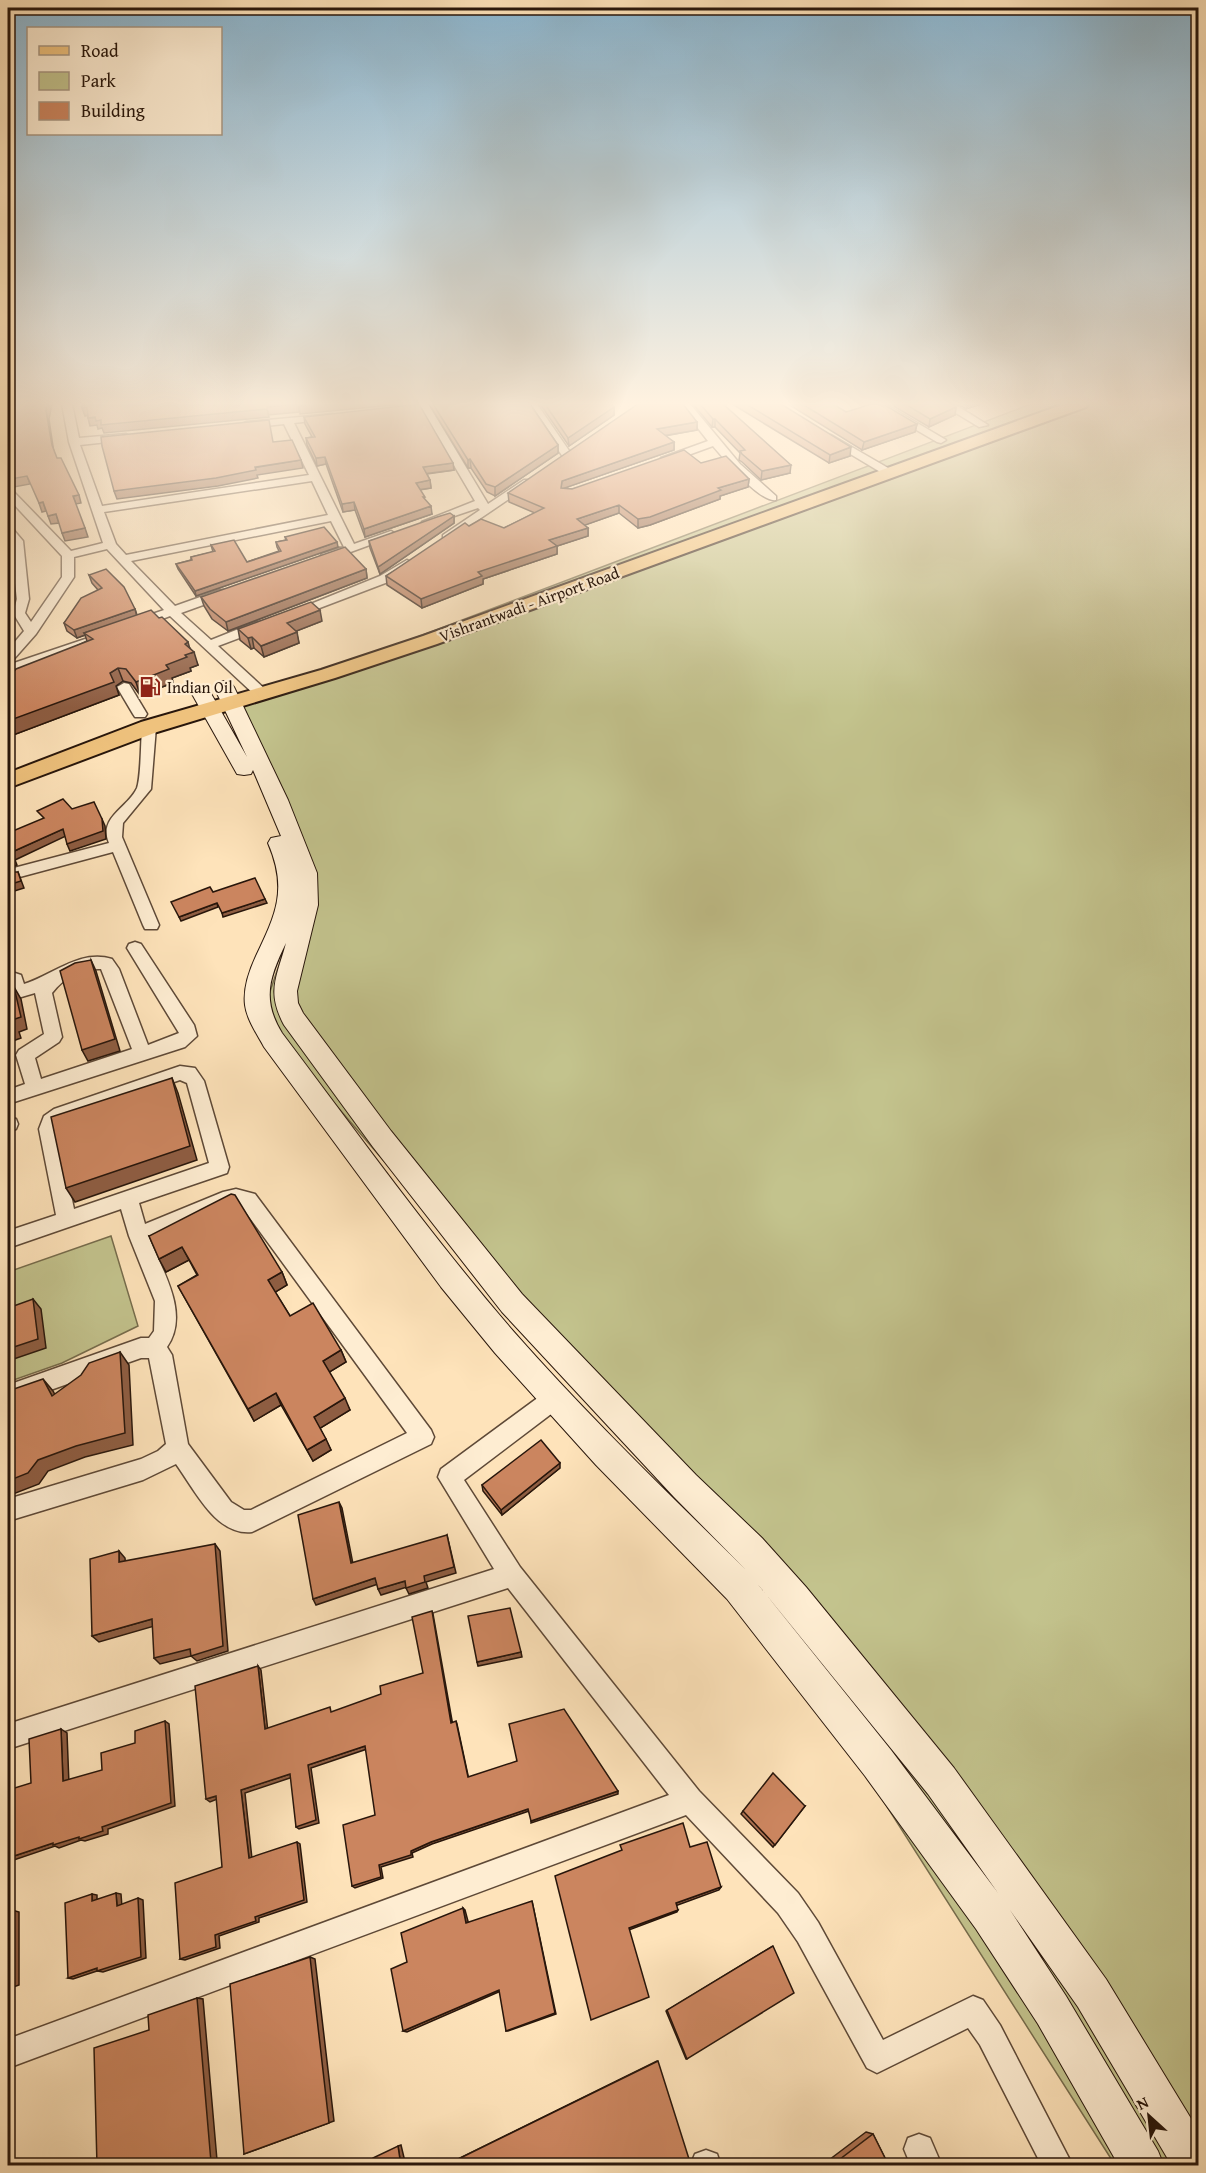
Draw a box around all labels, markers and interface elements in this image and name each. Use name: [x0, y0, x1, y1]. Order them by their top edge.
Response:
legend: [27, 27, 222, 135]
text: Road: [81, 37, 119, 64]
text: Park: [81, 67, 117, 94]
text: Building: [81, 97, 145, 124]
street label: Vishrantwadi - Airport Road: [436, 560, 623, 648]
fuel station icon: Indian Oil: [138, 675, 162, 699]
place label: Indian Oil: [167, 675, 233, 699]
north arrow: [1119, 2086, 1179, 2146]
text: N: [1132, 2089, 1153, 2116]

